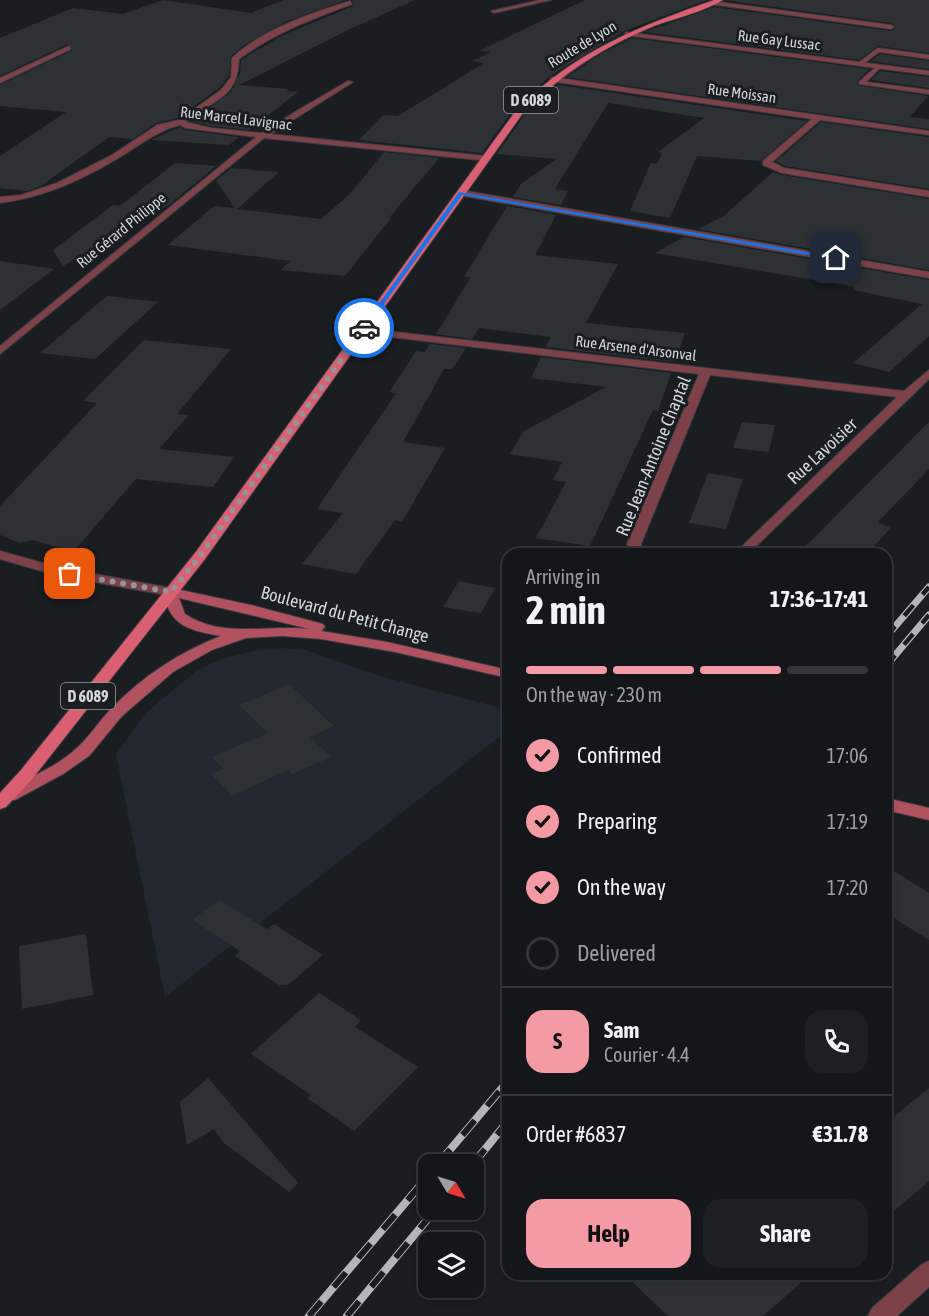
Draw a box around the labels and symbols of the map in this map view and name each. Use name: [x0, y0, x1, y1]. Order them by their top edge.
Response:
street label: Route de Lyon: [545, 17, 619, 71]
street label: Rue Gay Lussac: [737, 27, 822, 54]
street label: Rue Moissan: [707, 80, 777, 106]
road number: D 6089: [504, 87, 558, 113]
street label: Rue Marcel Lavignac: [179, 103, 293, 133]
street label: Rue Gérard Philippe: [73, 189, 169, 271]
pin: [810, 232, 861, 283]
courier: [334, 298, 394, 358]
street label: Rue Arsene d'Arsonval: [575, 332, 697, 364]
street label: Rue Jean-Antoine Chaptal: [611, 373, 695, 539]
street label: Rue Lavoisier: [783, 413, 862, 489]
pin: [44, 548, 95, 599]
street label: Boulevard du Petit Change: [259, 581, 431, 647]
road number: D 6089: [61, 683, 115, 709]
north arrow: [418, 1154, 484, 1220]

